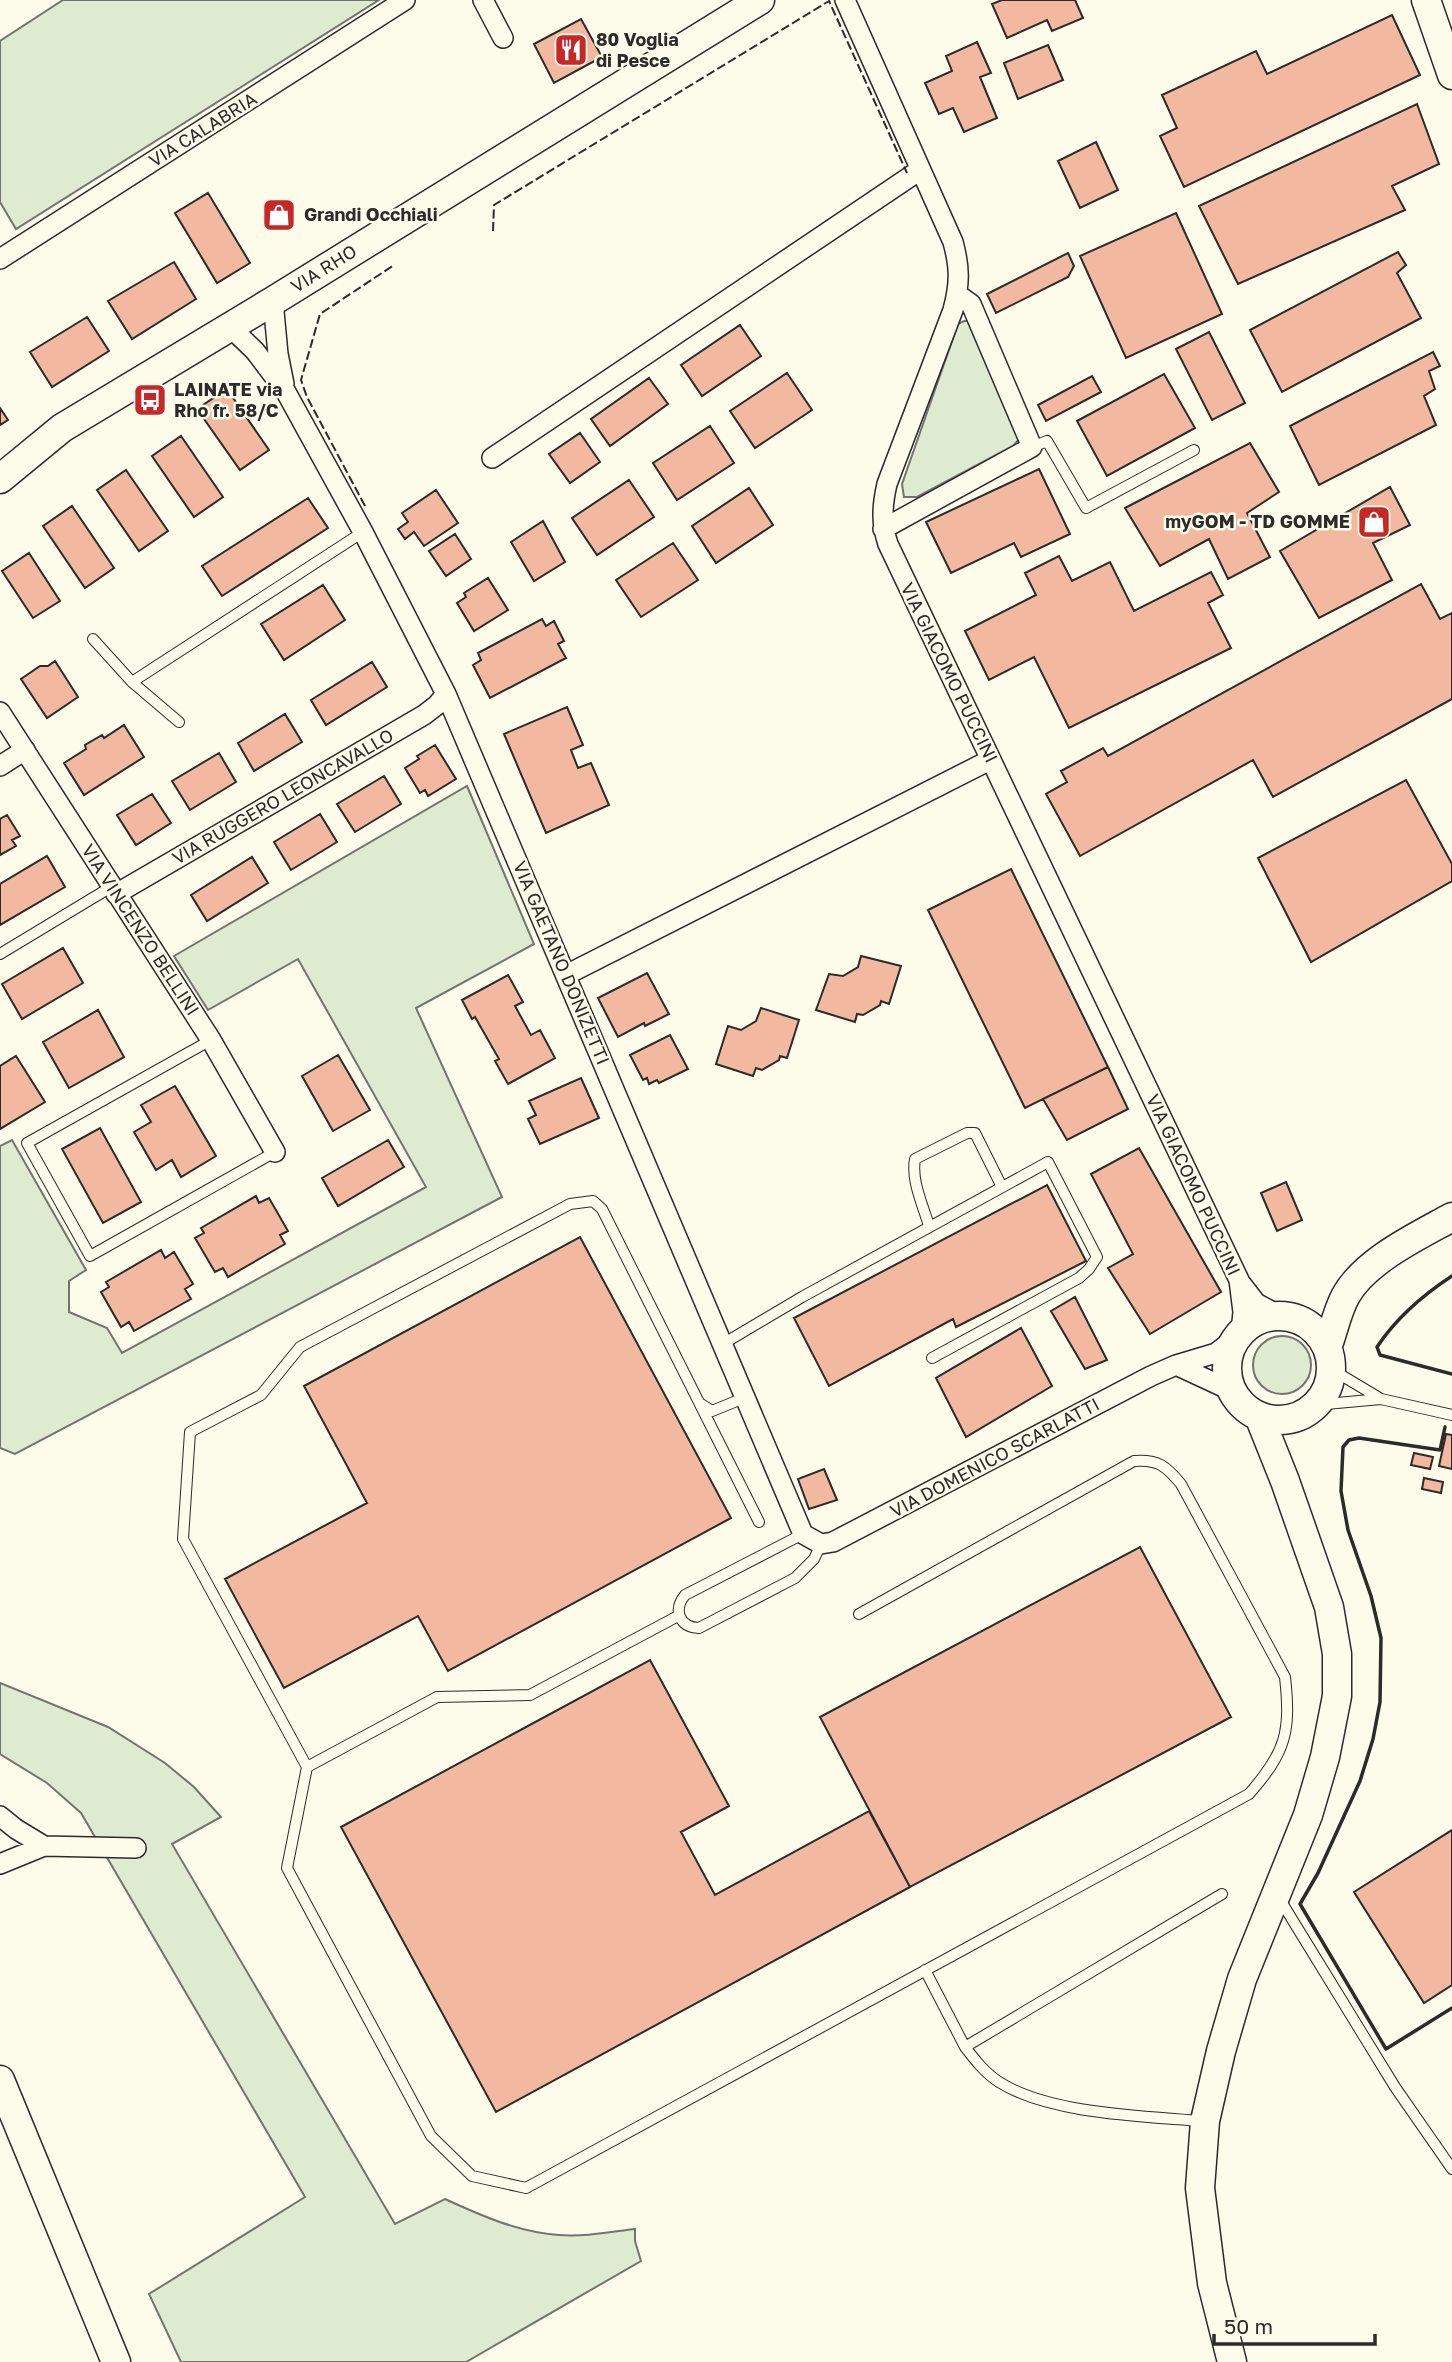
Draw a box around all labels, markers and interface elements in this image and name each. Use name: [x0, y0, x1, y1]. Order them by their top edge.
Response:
place label: 80 Voglia di Pesce: [596, 28, 679, 71]
restaurant icon: 80 Voglia di Pesce: [552, 31, 590, 69]
street label: VIA CALABRIA: [144, 87, 260, 171]
shop icon: Grandi Occhiali: [260, 196, 298, 234]
place label: Grandi Occhiali: [304, 203, 438, 225]
street label: VIA RHO: [286, 239, 360, 297]
place label: LAINATE via Rho fr. 58/C: [174, 378, 282, 421]
bus stop icon: LAINATE via Rho fr. 58/C: [131, 381, 169, 419]
shop icon: myGOM - TD GOMME: [1355, 503, 1393, 541]
place label: myGOM - TD GOMME: [1165, 510, 1350, 532]
street label: VIA GIACOMO PUCCINI: [897, 579, 1003, 766]
street label: VIA RUGGERO LEONCAVALLO: [168, 724, 397, 869]
street label: VIA VINCENZO BELLINI: [77, 840, 204, 1019]
street label: VIA GAETANO DONIZETTI: [509, 858, 615, 1068]
street label: VIA GIACOMO PUCCINI: [1142, 1090, 1246, 1279]
street label: VIA DOMENICO SCARLATTI: [886, 1393, 1103, 1522]
scale bar: [1214, 2302, 1375, 2346]
text: 50 m: [1224, 2313, 1273, 2339]

